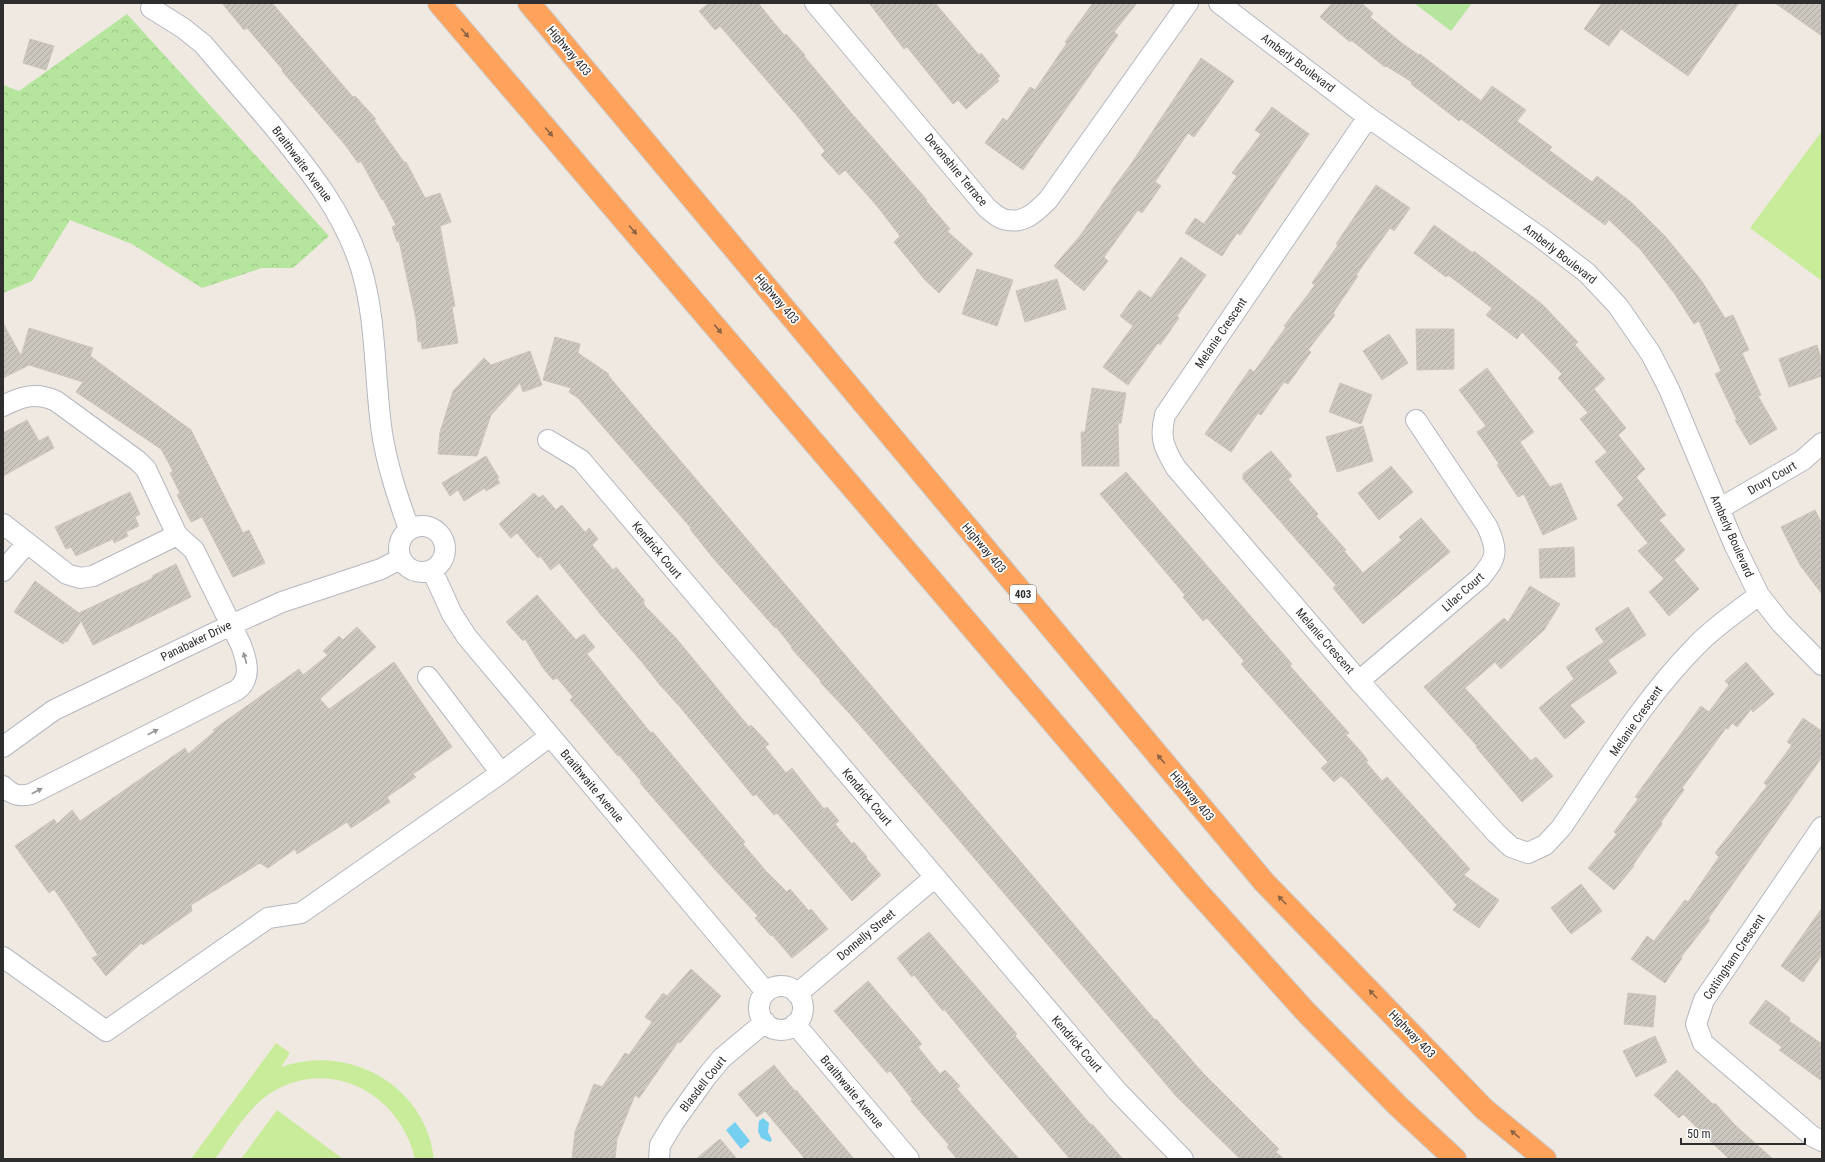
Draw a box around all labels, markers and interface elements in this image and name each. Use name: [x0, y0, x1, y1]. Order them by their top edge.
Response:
street label: Highway 403: [544, 23, 594, 79]
one-way arrow: [460, 27, 469, 38]
street label: Amberly Boulevard: [1258, 31, 1338, 95]
street label: Braithwaite Avenue: [269, 124, 335, 205]
one-way arrow: [544, 126, 553, 137]
street label: Devonshire Terrace: [922, 131, 991, 209]
street label: Amberly Boulevard: [1521, 221, 1599, 287]
one-way arrow: [629, 225, 638, 236]
street label: Highway 403: [752, 271, 802, 327]
street label: Melanie Crescent: [1192, 295, 1250, 371]
one-way arrow: [713, 324, 722, 335]
street label: Drury Court: [1745, 458, 1799, 498]
street label: Amberly Boulevard: [1708, 493, 1756, 579]
street label: Kendrick Court: [629, 519, 685, 582]
street label: Highway 403: [959, 520, 1009, 576]
street label: Lilac Court: [1439, 569, 1487, 614]
road number: 403: [1010, 585, 1036, 603]
street label: Melanie Crescent: [1293, 605, 1358, 677]
street label: Panabaker Drive: [158, 618, 234, 664]
one-way arrow: [242, 652, 248, 664]
street label: Melanie Crescent: [1607, 683, 1666, 759]
one-way arrow: [147, 729, 159, 736]
street label: Braithwaite Avenue: [558, 747, 627, 825]
one-way arrow: [1157, 754, 1166, 764]
street label: Kendrick Court: [839, 766, 895, 829]
street label: Highway 403: [1167, 768, 1217, 824]
one-way arrow: [32, 788, 43, 794]
one-way arrow: [1277, 895, 1287, 905]
street label: Donnelly Street: [834, 906, 898, 963]
street label: Cottingham Crescent: [1700, 911, 1768, 1002]
one-way arrow: [1368, 989, 1377, 999]
street label: Highway 403: [1386, 1007, 1438, 1061]
street label: Kendrick Court: [1049, 1013, 1106, 1075]
street label: Blasdell Court: [677, 1053, 729, 1115]
street label: Braithwaite Avenue: [818, 1053, 887, 1131]
scale bar: [1681, 1120, 1805, 1146]
text: 50 m: [1687, 1127, 1711, 1141]
one-way arrow: [1509, 1130, 1520, 1139]

